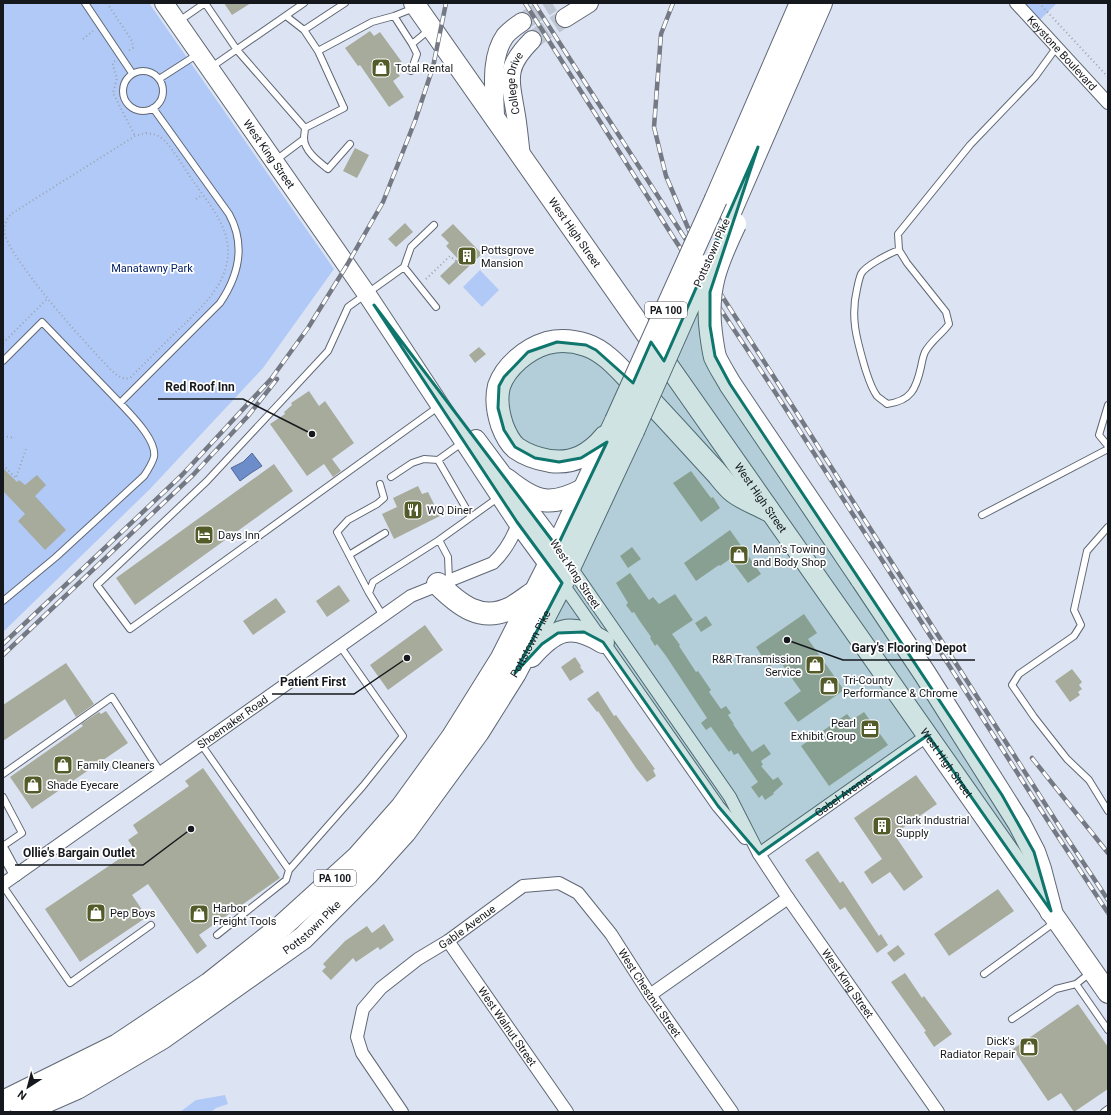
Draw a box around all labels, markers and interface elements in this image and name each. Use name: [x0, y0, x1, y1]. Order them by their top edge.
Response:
street label: Keystone Boulevard: [1025, 13, 1100, 93]
street label: College Drive: [504, 49, 526, 116]
shop icon: Total Rental: [370, 57, 392, 79]
place label: Total Rental: [395, 62, 453, 75]
street label: West King Street: [241, 117, 298, 191]
street label: West High Street: [546, 195, 604, 270]
street label: Pottstown Pike: [691, 217, 733, 289]
place label: Pottsgrove Mansion: [481, 244, 534, 270]
building icon: Pottsgrove Mansion: [456, 245, 478, 267]
park label: Manatawny Park: [111, 262, 193, 275]
road number: PA 100: [645, 302, 687, 318]
callout: Red Roof Inn: [158, 375, 243, 399]
text: Red Roof Inn: [165, 380, 235, 394]
street label: West High Street: [732, 460, 790, 535]
restaurant icon: WQ Diner: [402, 499, 424, 521]
place label: WQ Diner: [427, 504, 473, 517]
hotel icon: Days Inn: [193, 524, 215, 546]
place label: Days Inn: [218, 529, 260, 542]
street label: West King Street: [547, 537, 603, 612]
place label: Mann's Towing and Body Shop: [753, 543, 826, 569]
shop icon: Mann's Towing and Body Shop: [728, 544, 750, 566]
street label: Pottstown Pike: [507, 608, 553, 680]
callout: Gary's Flooring Depot: [843, 636, 975, 660]
text: Gary's Flooring Depot: [851, 641, 967, 655]
place label: R&R Transmission Service: [712, 653, 801, 679]
shop icon: R&R Transmission Service: [804, 654, 826, 676]
callout: Patient First: [272, 670, 354, 694]
place label: Tri-County Performance & Chrome: [843, 674, 958, 700]
text: Patient First: [280, 675, 346, 689]
shop icon: Tri-County Performance & Chrome: [818, 675, 840, 697]
street label: Shoemaker Road: [195, 693, 270, 751]
place label: Pearl Exhibit Group: [791, 717, 856, 743]
office icon: Pearl Exhibit Group: [859, 718, 881, 740]
street label: West High Street: [918, 726, 976, 801]
shop icon: Family Cleaners: [52, 754, 74, 776]
place label: Family Cleaners: [77, 759, 155, 772]
street label: Gabel Avenue: [812, 770, 874, 819]
shop icon: Shade Eyecare: [22, 774, 44, 796]
place label: Shade Eyecare: [47, 779, 119, 792]
place label: Clark Industrial Supply: [896, 814, 970, 840]
building icon: Clark Industrial Supply: [871, 815, 893, 837]
callout: Ollie's Bargain Outlet: [15, 841, 143, 865]
text: Ollie's Bargain Outlet: [23, 846, 135, 860]
road number: PA 100: [314, 870, 356, 886]
street label: Pottstown Pike: [280, 898, 343, 957]
shop icon: Pep Boys: [85, 902, 107, 924]
place label: Harbor Freight Tools: [213, 902, 277, 928]
street label: Gable Avenue: [436, 902, 498, 952]
shop icon: Harbor Freight Tools: [188, 903, 210, 925]
place label: Pep Boys: [110, 907, 156, 920]
street label: West Chestnut Street: [616, 946, 684, 1040]
street label: West King Street: [819, 946, 877, 1021]
street label: West Walnut Street: [475, 984, 540, 1069]
place label: Dick's Radiator Repair: [940, 1035, 1015, 1061]
shop icon: Dick's Radiator Repair: [1018, 1036, 1040, 1058]
north arrow: [8, 1067, 48, 1107]
text: N: [15, 1087, 29, 1102]

